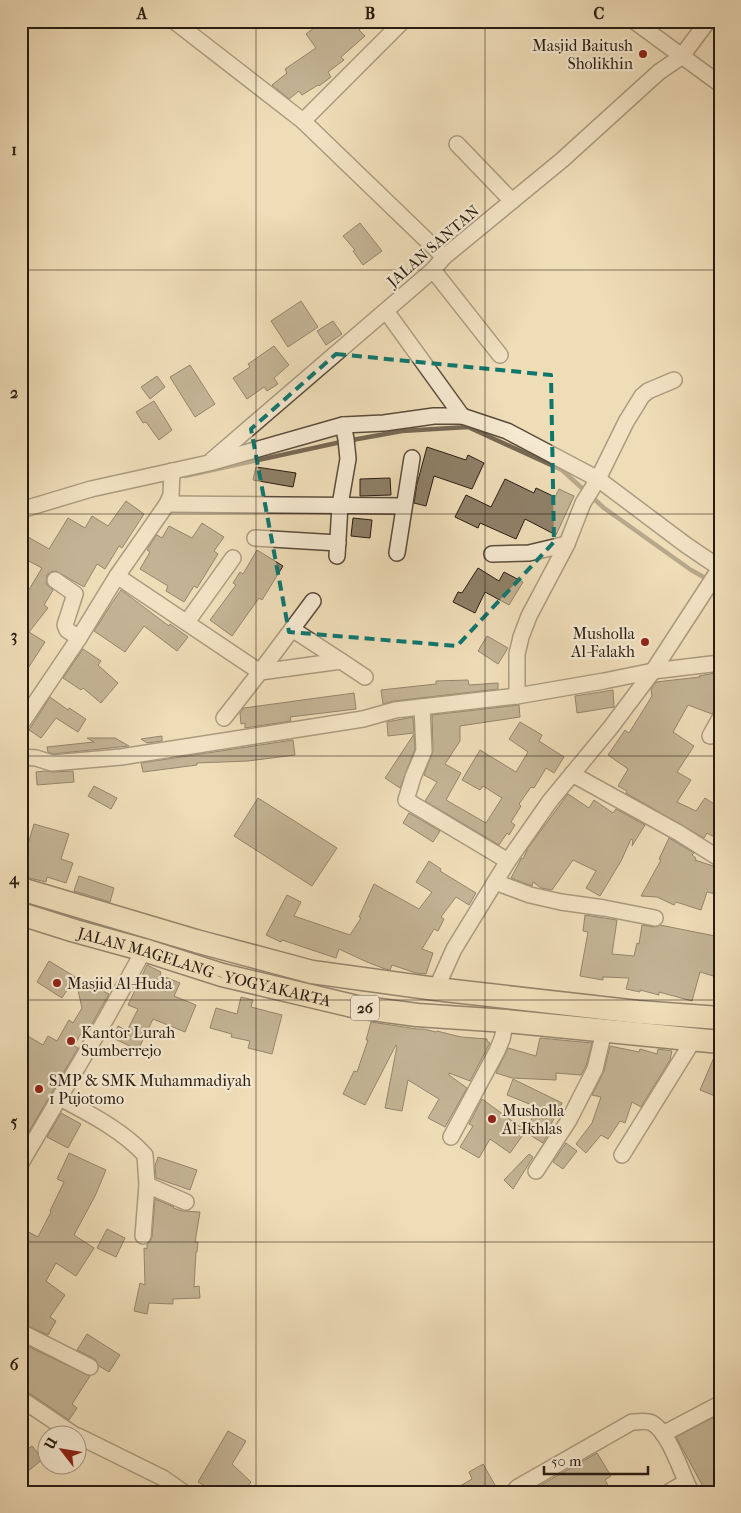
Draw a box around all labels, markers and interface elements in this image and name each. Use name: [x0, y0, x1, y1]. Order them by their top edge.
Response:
text: A: [136, 4, 148, 23]
text: B: [365, 4, 375, 23]
text: C: [594, 4, 605, 23]
place label: Masjid Baitush Sholikhin: [532, 36, 634, 73]
marker: Masjid Baitush Sholikhin: [637, 48, 649, 60]
text: 1: [11, 140, 17, 159]
street label: JALAN SANTAN: [382, 201, 483, 292]
text: 2: [10, 383, 18, 402]
place label: Musholla Al-Falakh: [570, 624, 636, 661]
text: 3: [11, 626, 17, 646]
marker: Musholla Al-Falakh: [639, 636, 651, 648]
text: 4: [8, 869, 20, 889]
street label: JALAN MAGELANG - YOGYAKARTA: [74, 922, 334, 1010]
place label: Masjid Al-Huda: [67, 974, 173, 993]
marker: Masjid Al-Huda: [51, 977, 63, 989]
road number: 26: [351, 996, 379, 1020]
place label: Kantor Lurah Sumberrejo: [81, 1023, 175, 1060]
marker: Kantor Lurah Sumberrejo: [65, 1035, 77, 1047]
place label: SMP & SMK Muhammadiyah 1 Pujotomo: [49, 1071, 251, 1108]
marker: SMP & SMK Muhammadiyah 1 Pujotomo: [33, 1083, 45, 1095]
place label: Musholla Al-Ikhlas: [501, 1101, 565, 1138]
text: 5: [11, 1112, 18, 1131]
marker: Musholla Al-Ikhlas: [486, 1113, 498, 1125]
text: 6: [10, 1355, 19, 1374]
north arrow: [38, 1426, 88, 1476]
text: U: [41, 1434, 61, 1453]
scale bar: [544, 1443, 647, 1475]
text: 50 m: [551, 1452, 582, 1470]

